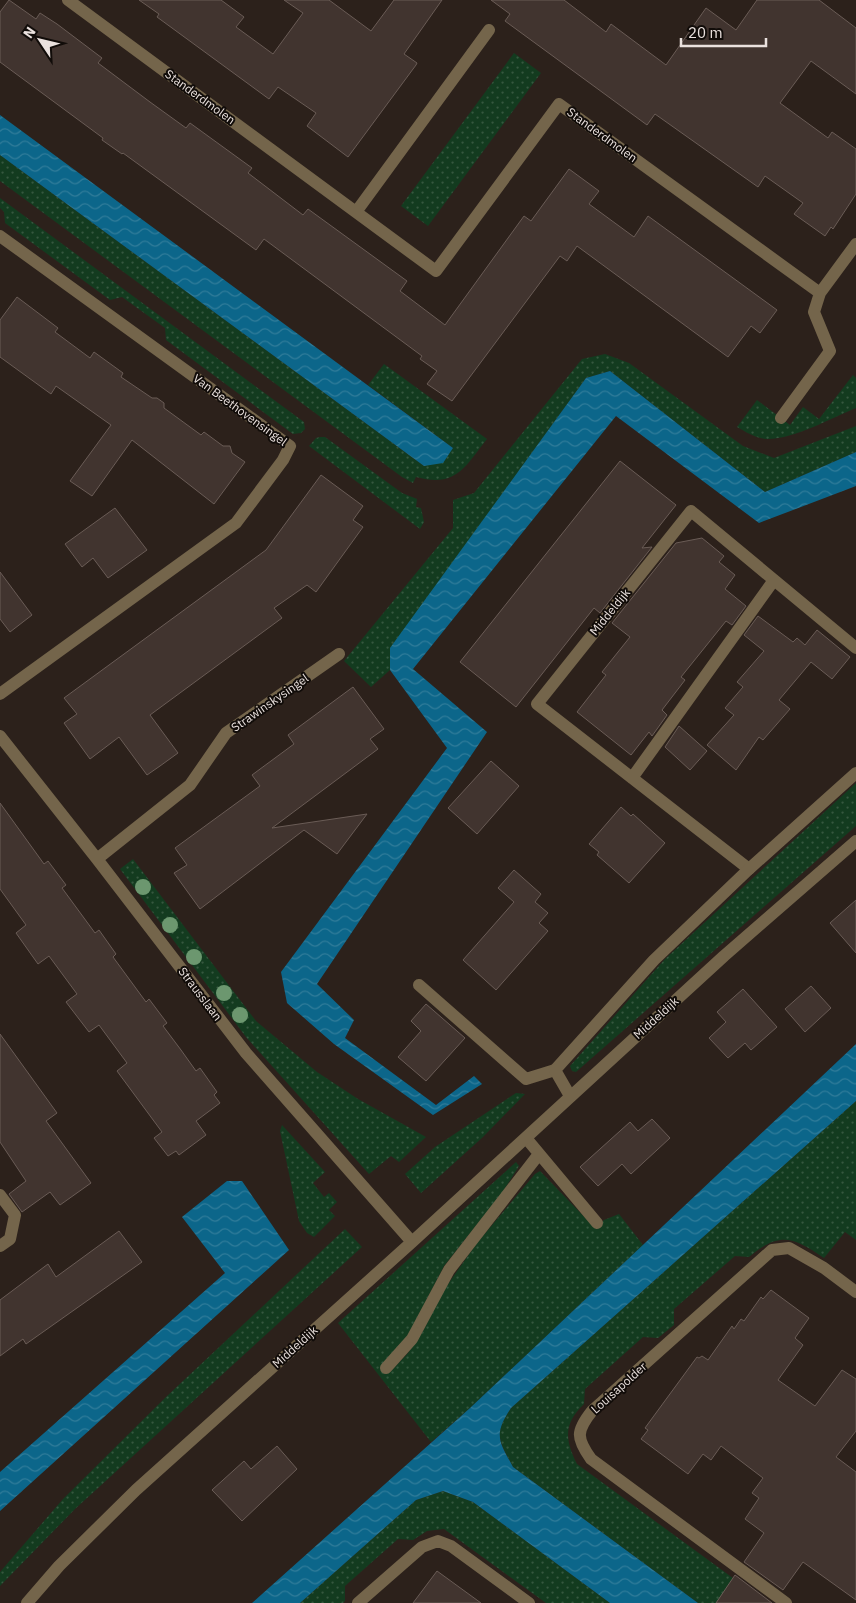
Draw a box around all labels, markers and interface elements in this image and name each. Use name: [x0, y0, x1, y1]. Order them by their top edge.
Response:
north arrow: [15, 15, 65, 65]
scale bar: [681, 15, 766, 47]
text: N: [19, 23, 40, 42]
text: 20 m: [688, 23, 723, 42]
street label: Standerdmolen: [162, 66, 238, 127]
street label: Standerdmolen: [564, 104, 640, 165]
street label: Van Beethovensingel: [190, 370, 290, 449]
street label: Middeldijk: [586, 585, 633, 638]
street label: Strawinskysingel: [228, 670, 311, 735]
street label: Strausslaan: [175, 964, 225, 1023]
street label: Middeldijk: [630, 993, 682, 1042]
street label: Middeldijk: [269, 1322, 321, 1371]
street label: Louisapolder: [588, 1358, 650, 1416]

